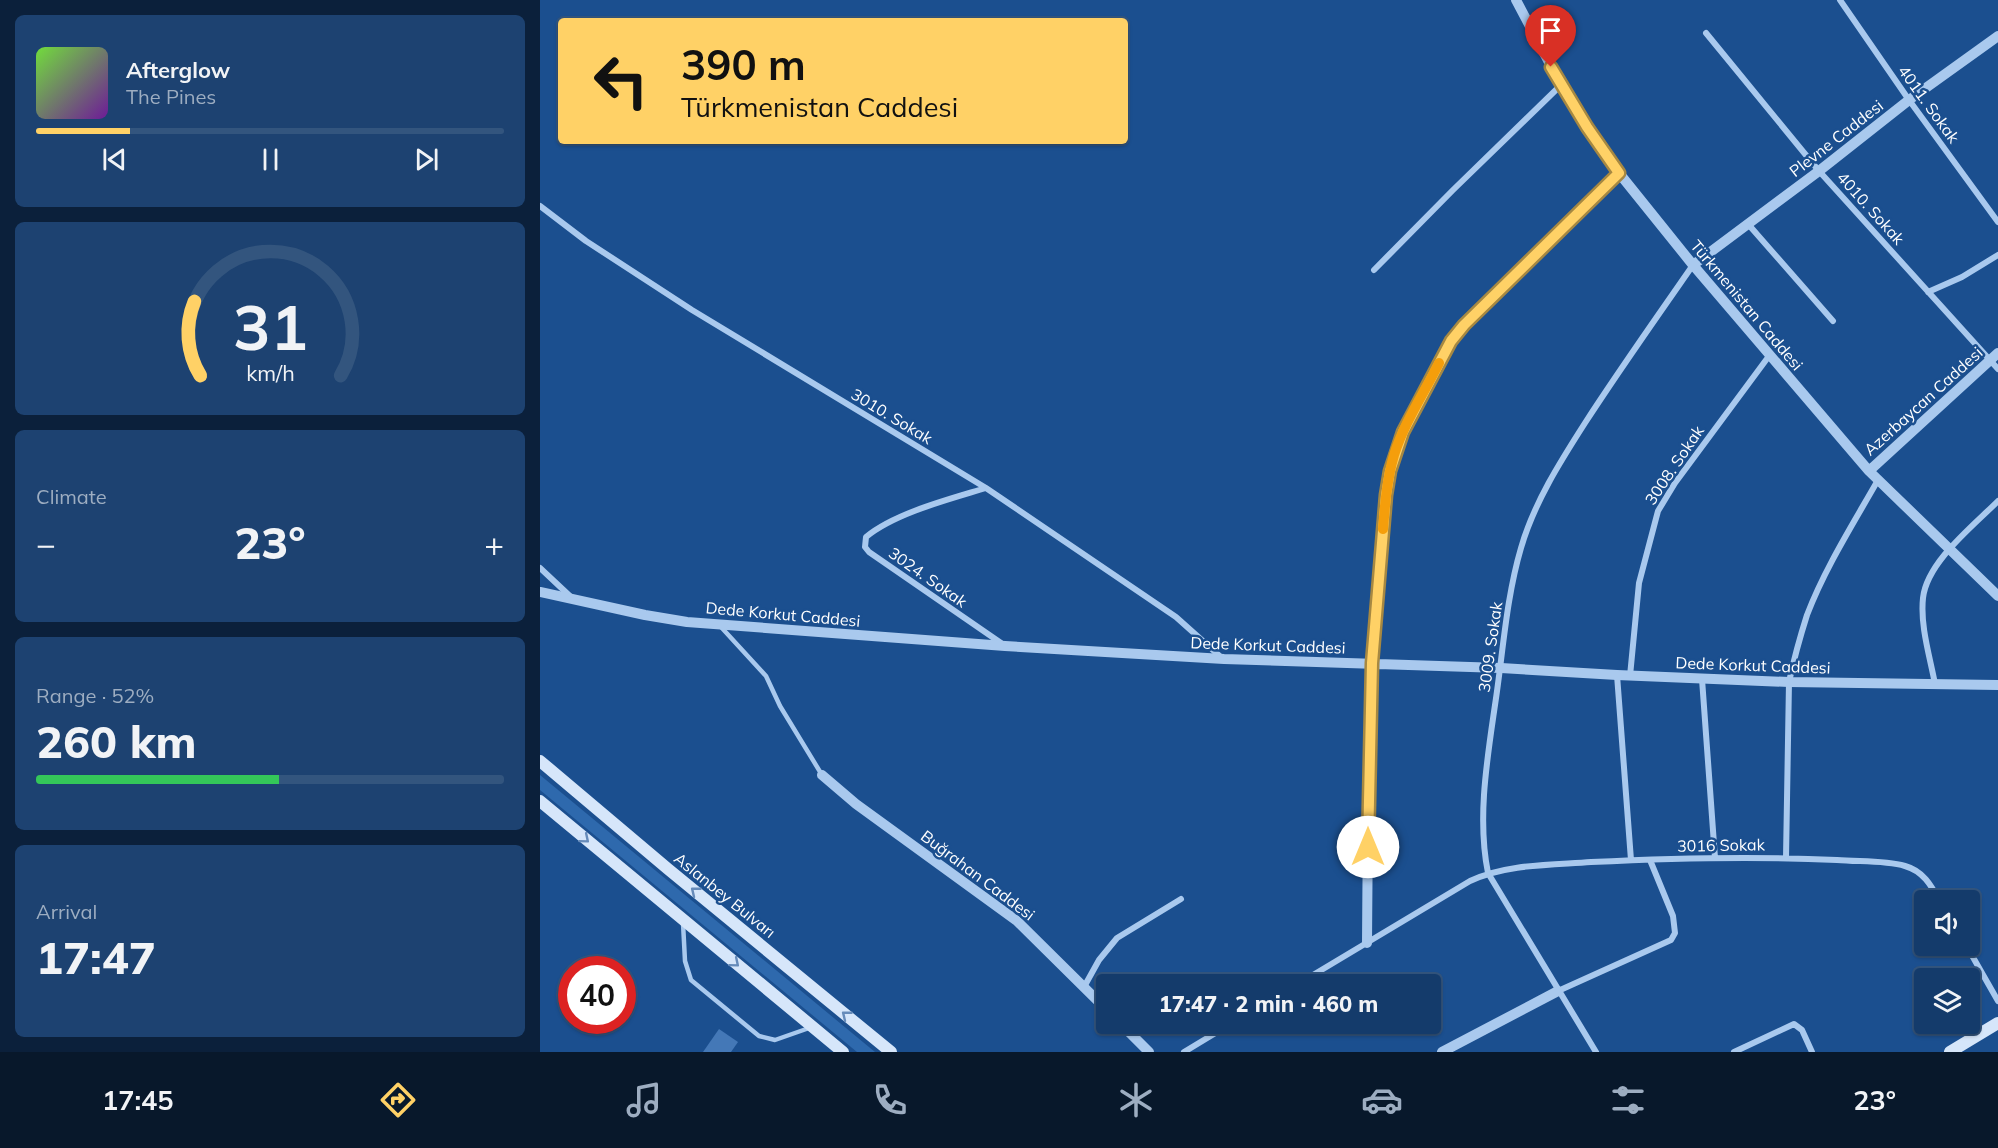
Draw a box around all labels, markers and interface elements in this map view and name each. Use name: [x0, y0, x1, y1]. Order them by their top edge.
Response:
pin: [1525, 5, 1576, 67]
icon: arrive: [1534, 14, 1567, 47]
text: 390 m: [681, 38, 806, 91]
icon: left: [582, 42, 660, 120]
text: Afterglow: [126, 56, 230, 84]
street label: 4011. Sokak: [1894, 61, 1964, 147]
text: The Pines: [126, 84, 216, 109]
text: Türkmenistan Caddesi: [681, 90, 958, 124]
street label: Plevne Caddesi: [1785, 95, 1887, 181]
icon: previous: [98, 143, 131, 176]
icon: pause: [254, 143, 287, 176]
icon: next: [410, 143, 443, 176]
street label: 4010. Sokak: [1833, 167, 1909, 249]
street label: Türkmenistan Caddesi: [1687, 236, 1807, 374]
text: 31: [233, 287, 307, 366]
street label: Azerbaycan Caddesi: [1860, 342, 1986, 460]
text: km/h: [246, 359, 294, 386]
street label: 3010. Sokak: [848, 384, 937, 448]
street label: 3008. Sokak: [1640, 421, 1708, 508]
text: Climate: [36, 484, 107, 509]
text: 23°: [234, 514, 306, 570]
text: −: [36, 523, 56, 564]
text: +: [484, 523, 504, 564]
street label: 3024. Sokak: [885, 543, 972, 612]
street label: Dede Korkut Caddesi: [705, 597, 861, 631]
street label: 3009. Sokak: [1474, 600, 1506, 694]
street label: Dede Korkut Caddesi: [1190, 632, 1346, 658]
street label: Dede Korkut Caddesi: [1675, 652, 1831, 678]
text: Range · 52%: [36, 683, 154, 708]
text: 260 km: [36, 713, 197, 769]
position arrow: [1336, 815, 1400, 879]
street label: Buğrahan Caddesi: [917, 826, 1039, 924]
one-way arrow: [578, 831, 589, 842]
street label: 3016 Sokak: [1677, 834, 1766, 856]
street label: Aslanbey Bulvarı: [670, 848, 780, 942]
one-way arrow: [691, 888, 702, 899]
map controls: [1914, 890, 1980, 1034]
button: sound: [1914, 890, 1980, 956]
text: Arrival: [36, 899, 97, 924]
text: 17:47: [36, 929, 156, 985]
speed limit sign: 40: [558, 956, 636, 1034]
one-way arrow: [728, 956, 739, 967]
button: layers: [1914, 968, 1980, 1034]
text: 17:47 · 2 min · 460 m: [1159, 990, 1378, 1018]
one-way arrow: [842, 1011, 853, 1022]
icon: directions: [377, 1079, 419, 1121]
icon: music: [623, 1079, 665, 1121]
icon: phone: [869, 1079, 911, 1121]
icon: climate: [1115, 1079, 1157, 1121]
icon: car: [1361, 1079, 1403, 1121]
icon: filters: [1607, 1079, 1649, 1121]
text: 17:45: [102, 1083, 173, 1117]
text: 23°: [1853, 1083, 1896, 1117]

